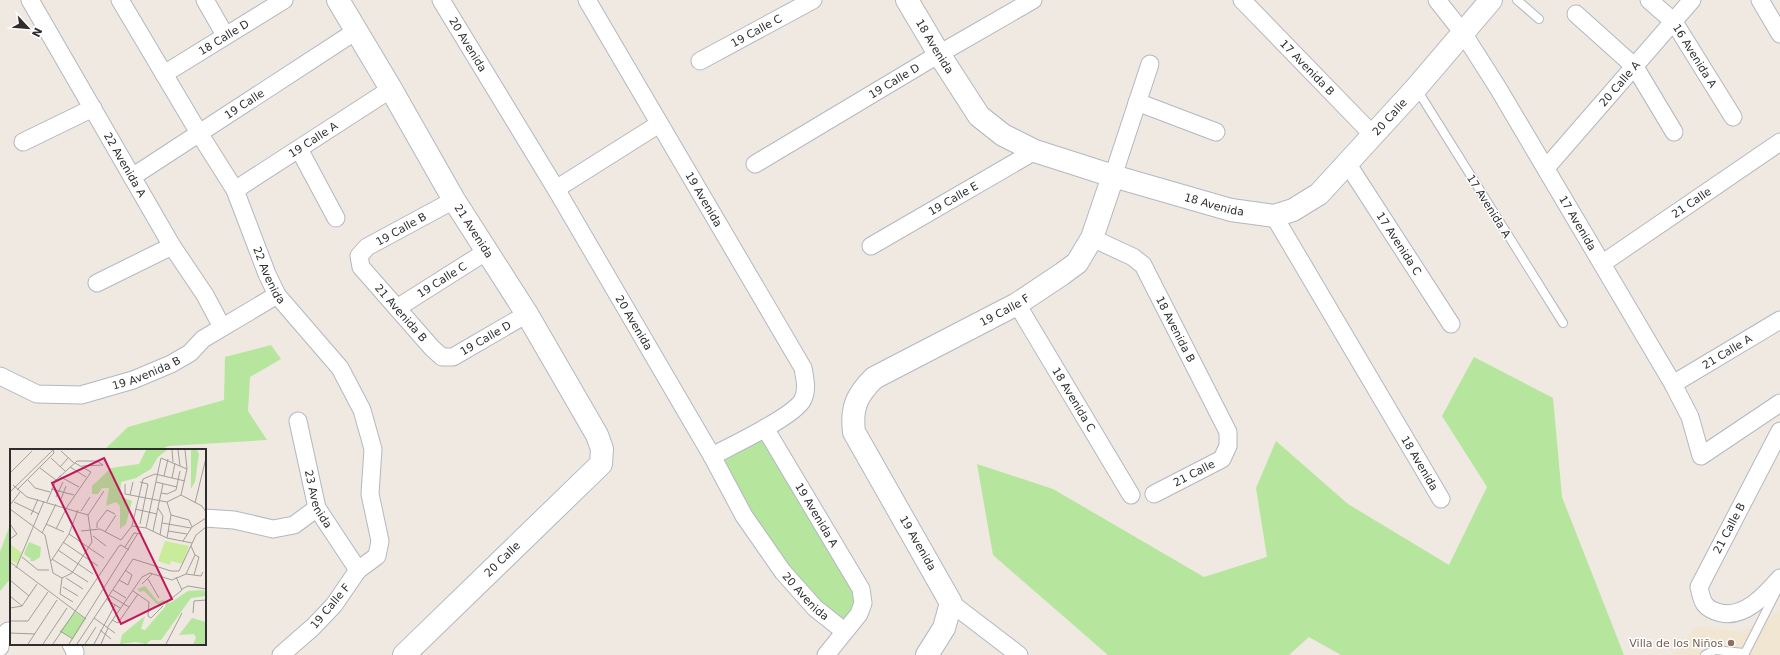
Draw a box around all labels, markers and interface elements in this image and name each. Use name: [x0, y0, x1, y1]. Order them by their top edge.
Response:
north arrow: [8, 8, 48, 48]
street label: 19 Calle C: [729, 12, 785, 50]
street label: 20 Avenida: [446, 15, 489, 74]
street label: 18 Calle D: [196, 17, 251, 58]
street label: 18 Avenida: [913, 17, 956, 76]
street label: 16 Avenida A: [1670, 22, 1719, 91]
text: N: [29, 25, 44, 39]
street label: 17 Avenida B: [1277, 37, 1337, 98]
street label: 20 Calle A: [1597, 58, 1643, 109]
street label: 19 Calle D: [867, 61, 922, 101]
street label: 19 Calle: [222, 86, 267, 122]
street label: 20 Calle: [1370, 96, 1410, 138]
street label: 19 Calle A: [286, 119, 341, 161]
street label: 22 Avenida A: [101, 130, 149, 200]
street label: 19 Avenida: [682, 170, 725, 229]
street label: 17 Avenida A: [1464, 172, 1514, 241]
street label: 19 Calle E: [926, 179, 981, 218]
street label: 21 Calle: [1669, 185, 1714, 221]
street label: 18 Avenida: [1183, 191, 1245, 219]
street label: 17 Avenida: [1556, 193, 1599, 253]
street label: 21 Avenida: [451, 202, 495, 261]
street label: 19 Calle B: [374, 210, 429, 249]
street label: 17 Avenida C: [1373, 210, 1424, 278]
street label: 22 Avenida: [250, 245, 288, 307]
street label: 19 Calle C: [415, 259, 469, 301]
street label: 21 Avenida B: [372, 282, 430, 345]
street label: 19 Calle F: [978, 291, 1032, 329]
street label: 20 Avenida: [613, 293, 655, 353]
street label: 18 Avenida B: [1153, 294, 1197, 365]
street label: 19 Calle D: [458, 319, 514, 358]
street label: 21 Calle A: [1700, 332, 1755, 372]
street label: 19 Avenida B: [111, 354, 183, 393]
street label: 18 Avenida C: [1049, 365, 1098, 434]
street label: 18 Avenida: [1398, 434, 1441, 493]
inset map: [10, 449, 206, 645]
street label: 21 Calle: [1171, 457, 1217, 489]
street label: 23 Avenida: [302, 469, 335, 531]
street label: 19 Avenida A: [792, 481, 841, 550]
street label: 21 Calle B: [1711, 501, 1748, 556]
street label: 19 Avenida: [897, 513, 939, 573]
street label: 20 Calle: [482, 539, 523, 580]
street label: 20 Avenida: [779, 570, 831, 623]
street label: 19 Calle F: [308, 581, 353, 631]
place label: Villa de los Niños: [1629, 637, 1723, 650]
marker: Villa de los Niños: [1726, 638, 1736, 648]

